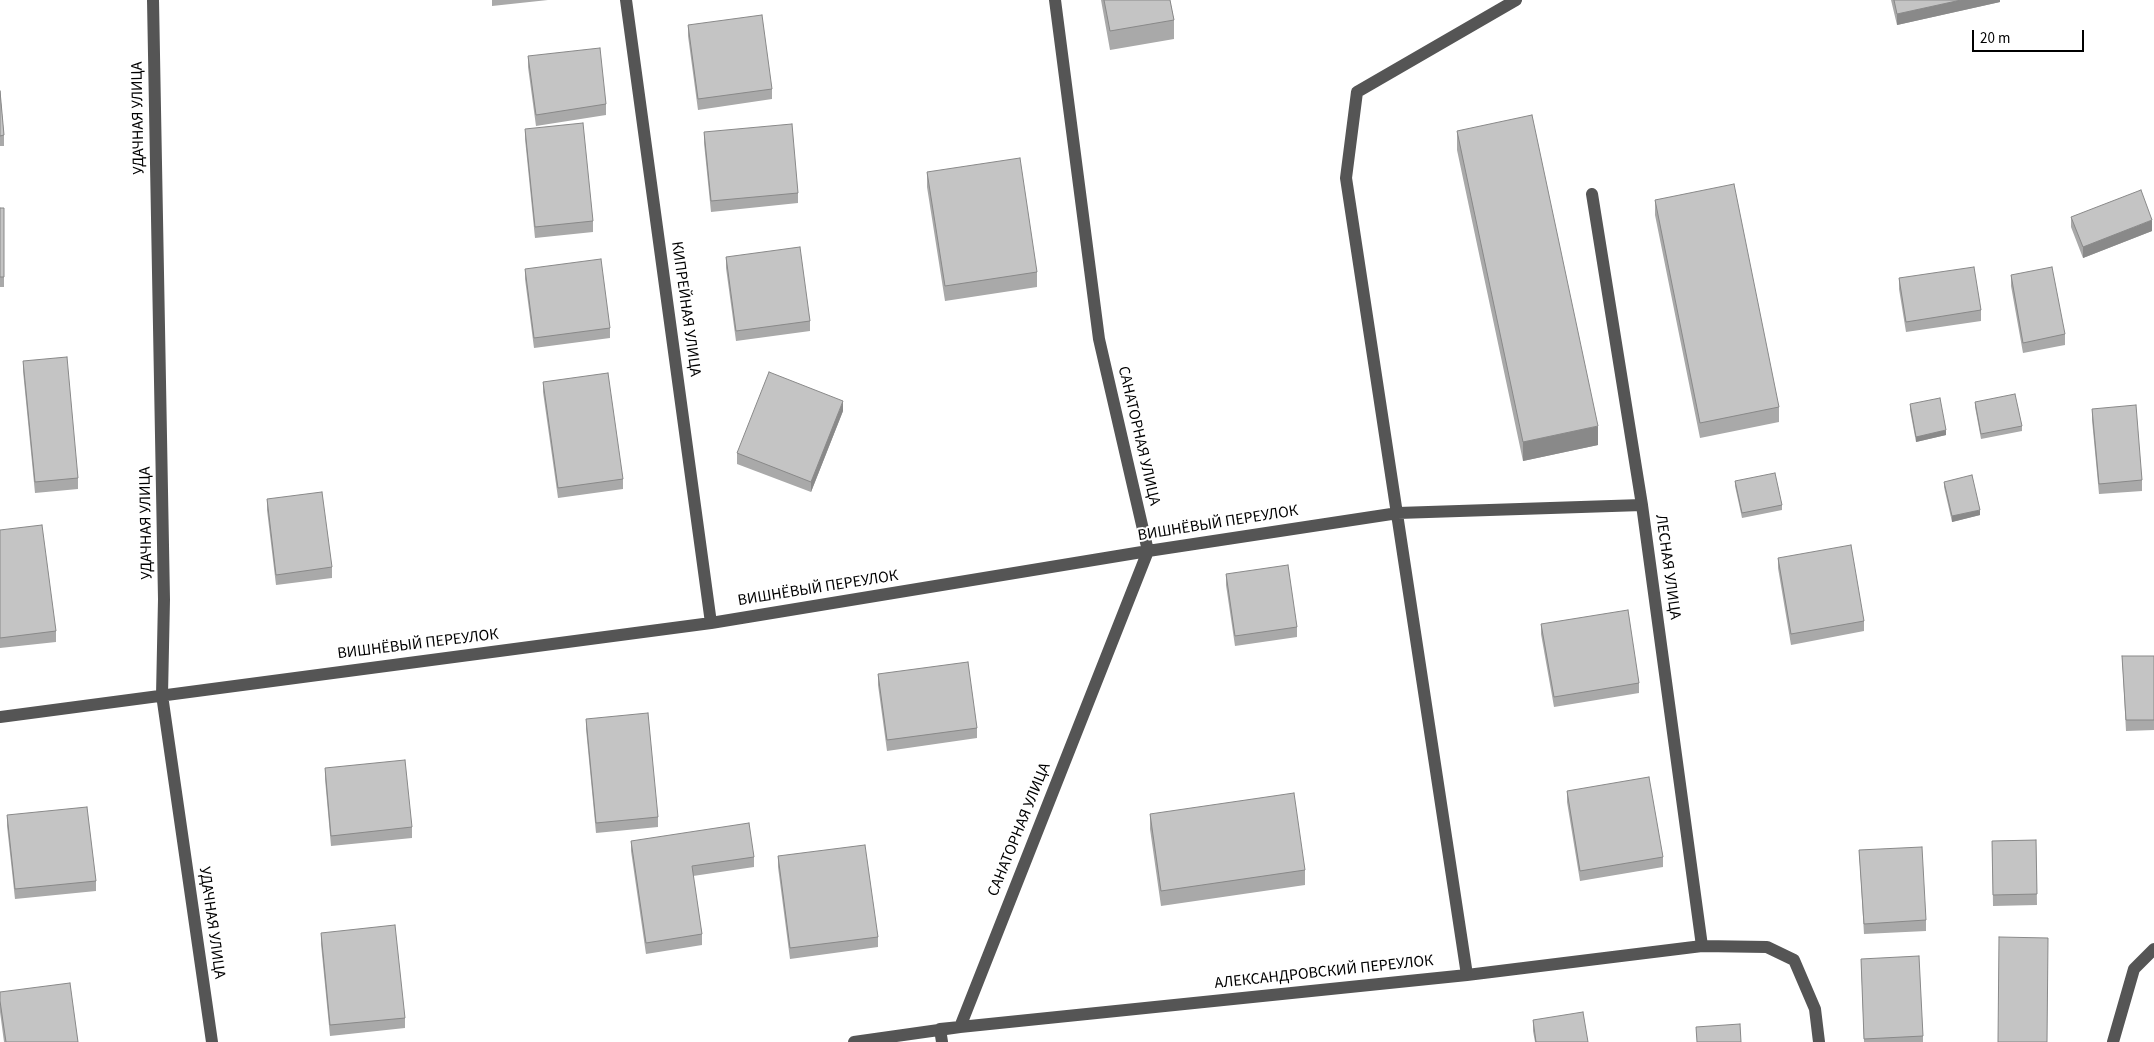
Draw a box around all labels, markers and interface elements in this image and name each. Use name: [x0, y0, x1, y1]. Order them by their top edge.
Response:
scale bar: [1974, 20, 2086, 52]
text: 20 m: [1980, 28, 2010, 49]
street label: УДАЧНАЯ УЛИЦА: [128, 61, 150, 175]
street label: КИПРЕЙНАЯ УЛИЦА: [666, 240, 704, 378]
street label: САНАТОРНАЯ УЛИЦА: [1113, 364, 1163, 508]
street label: УДАЧНАЯ УЛИЦА: [136, 466, 158, 580]
street label: ВИШНЁВЫЙ ПЕРЕУЛОК: [1136, 502, 1300, 546]
street label: ЛЕСНАЯ УЛИЦА: [1650, 513, 1684, 621]
street label: ВИШНЁВЫЙ ПЕРЕУЛОК: [736, 567, 900, 611]
street label: ВИШНЁВЫЙ ПЕРЕУЛОК: [336, 626, 500, 664]
street label: САНАТОРНАЯ УЛИЦА: [984, 760, 1056, 900]
street label: УДАЧНАЯ УЛИЦА: [194, 866, 228, 980]
street label: АЛЕКСАНДРОВСКИЙ ПЕРЕУЛОК: [1214, 952, 1434, 994]

